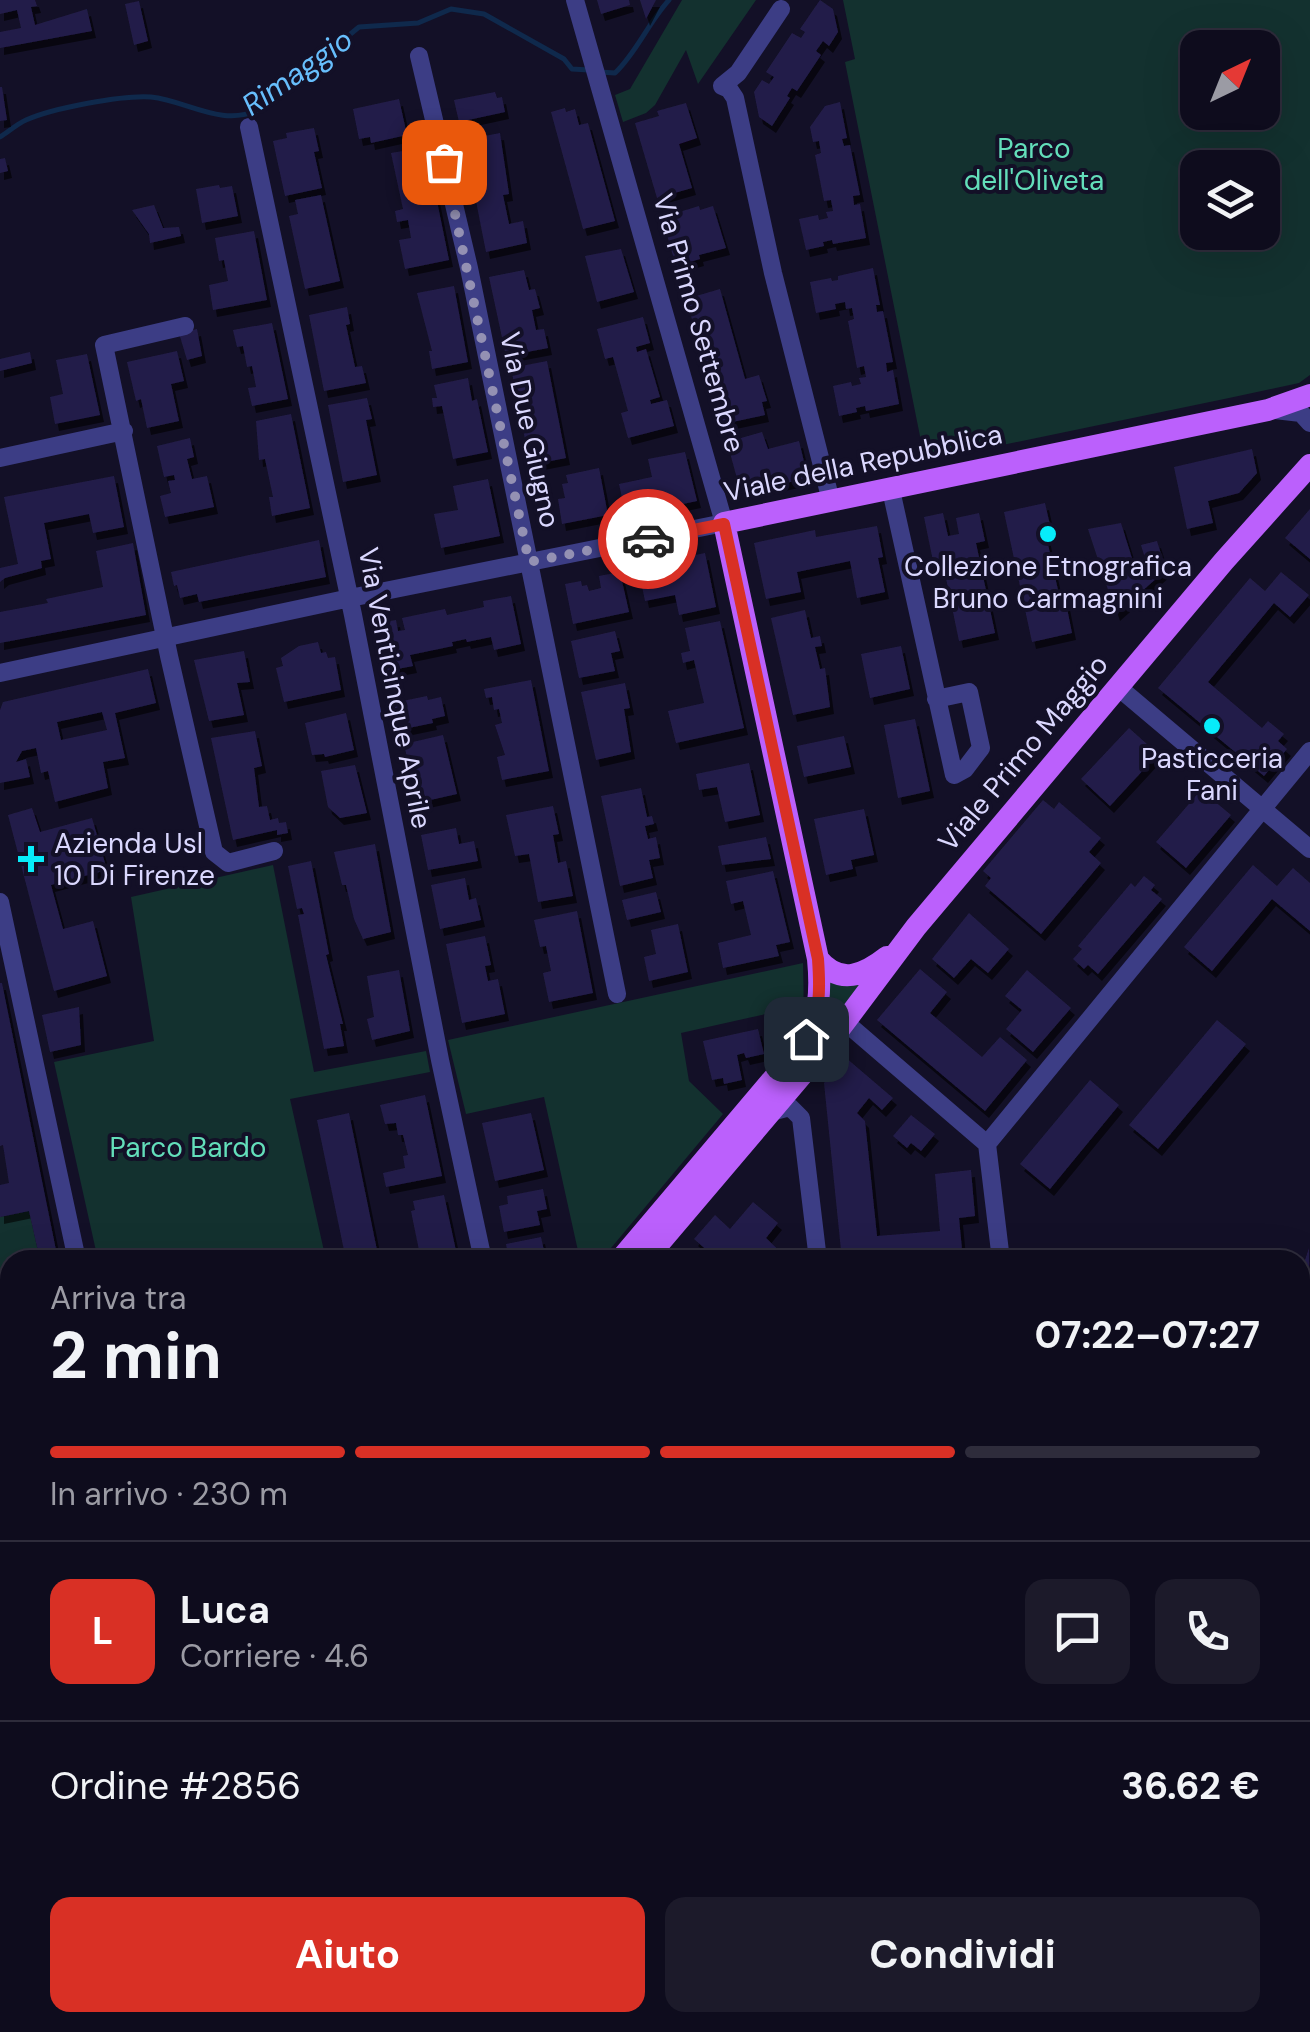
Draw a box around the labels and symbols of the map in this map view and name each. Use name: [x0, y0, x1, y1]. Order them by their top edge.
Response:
water label: Rimaggio: [234, 20, 360, 124]
north arrow: [1180, 30, 1280, 130]
pin: [402, 120, 487, 205]
park label: Parco dell'Oliveta: [964, 130, 1104, 199]
street label: Via Primo Settembre: [644, 189, 754, 457]
street label: Via Due Giugno: [491, 329, 569, 531]
street label: Viale della Repubblica: [721, 415, 1005, 511]
courier: [598, 489, 698, 589]
marker: Collezione Etnografica Bruno Carmagnini: [1037, 523, 1059, 545]
street label: Via Venticinque Aprile: [350, 544, 440, 832]
place label: Collezione Etnografica Bruno Carmagnini: [904, 548, 1192, 617]
street label: Viale Primo Maggio: [930, 647, 1116, 859]
marker: Pasticceria Fani: [1201, 715, 1223, 737]
place label: Pasticceria Fani: [1141, 740, 1283, 809]
place label: Azienda Usl 10 Di Firenze: [54, 825, 215, 894]
marker: Azienda Usl 10 Di Firenze: [18, 846, 44, 872]
pin: [764, 997, 849, 1082]
park label: Parco Bardo: [110, 1129, 266, 1166]

